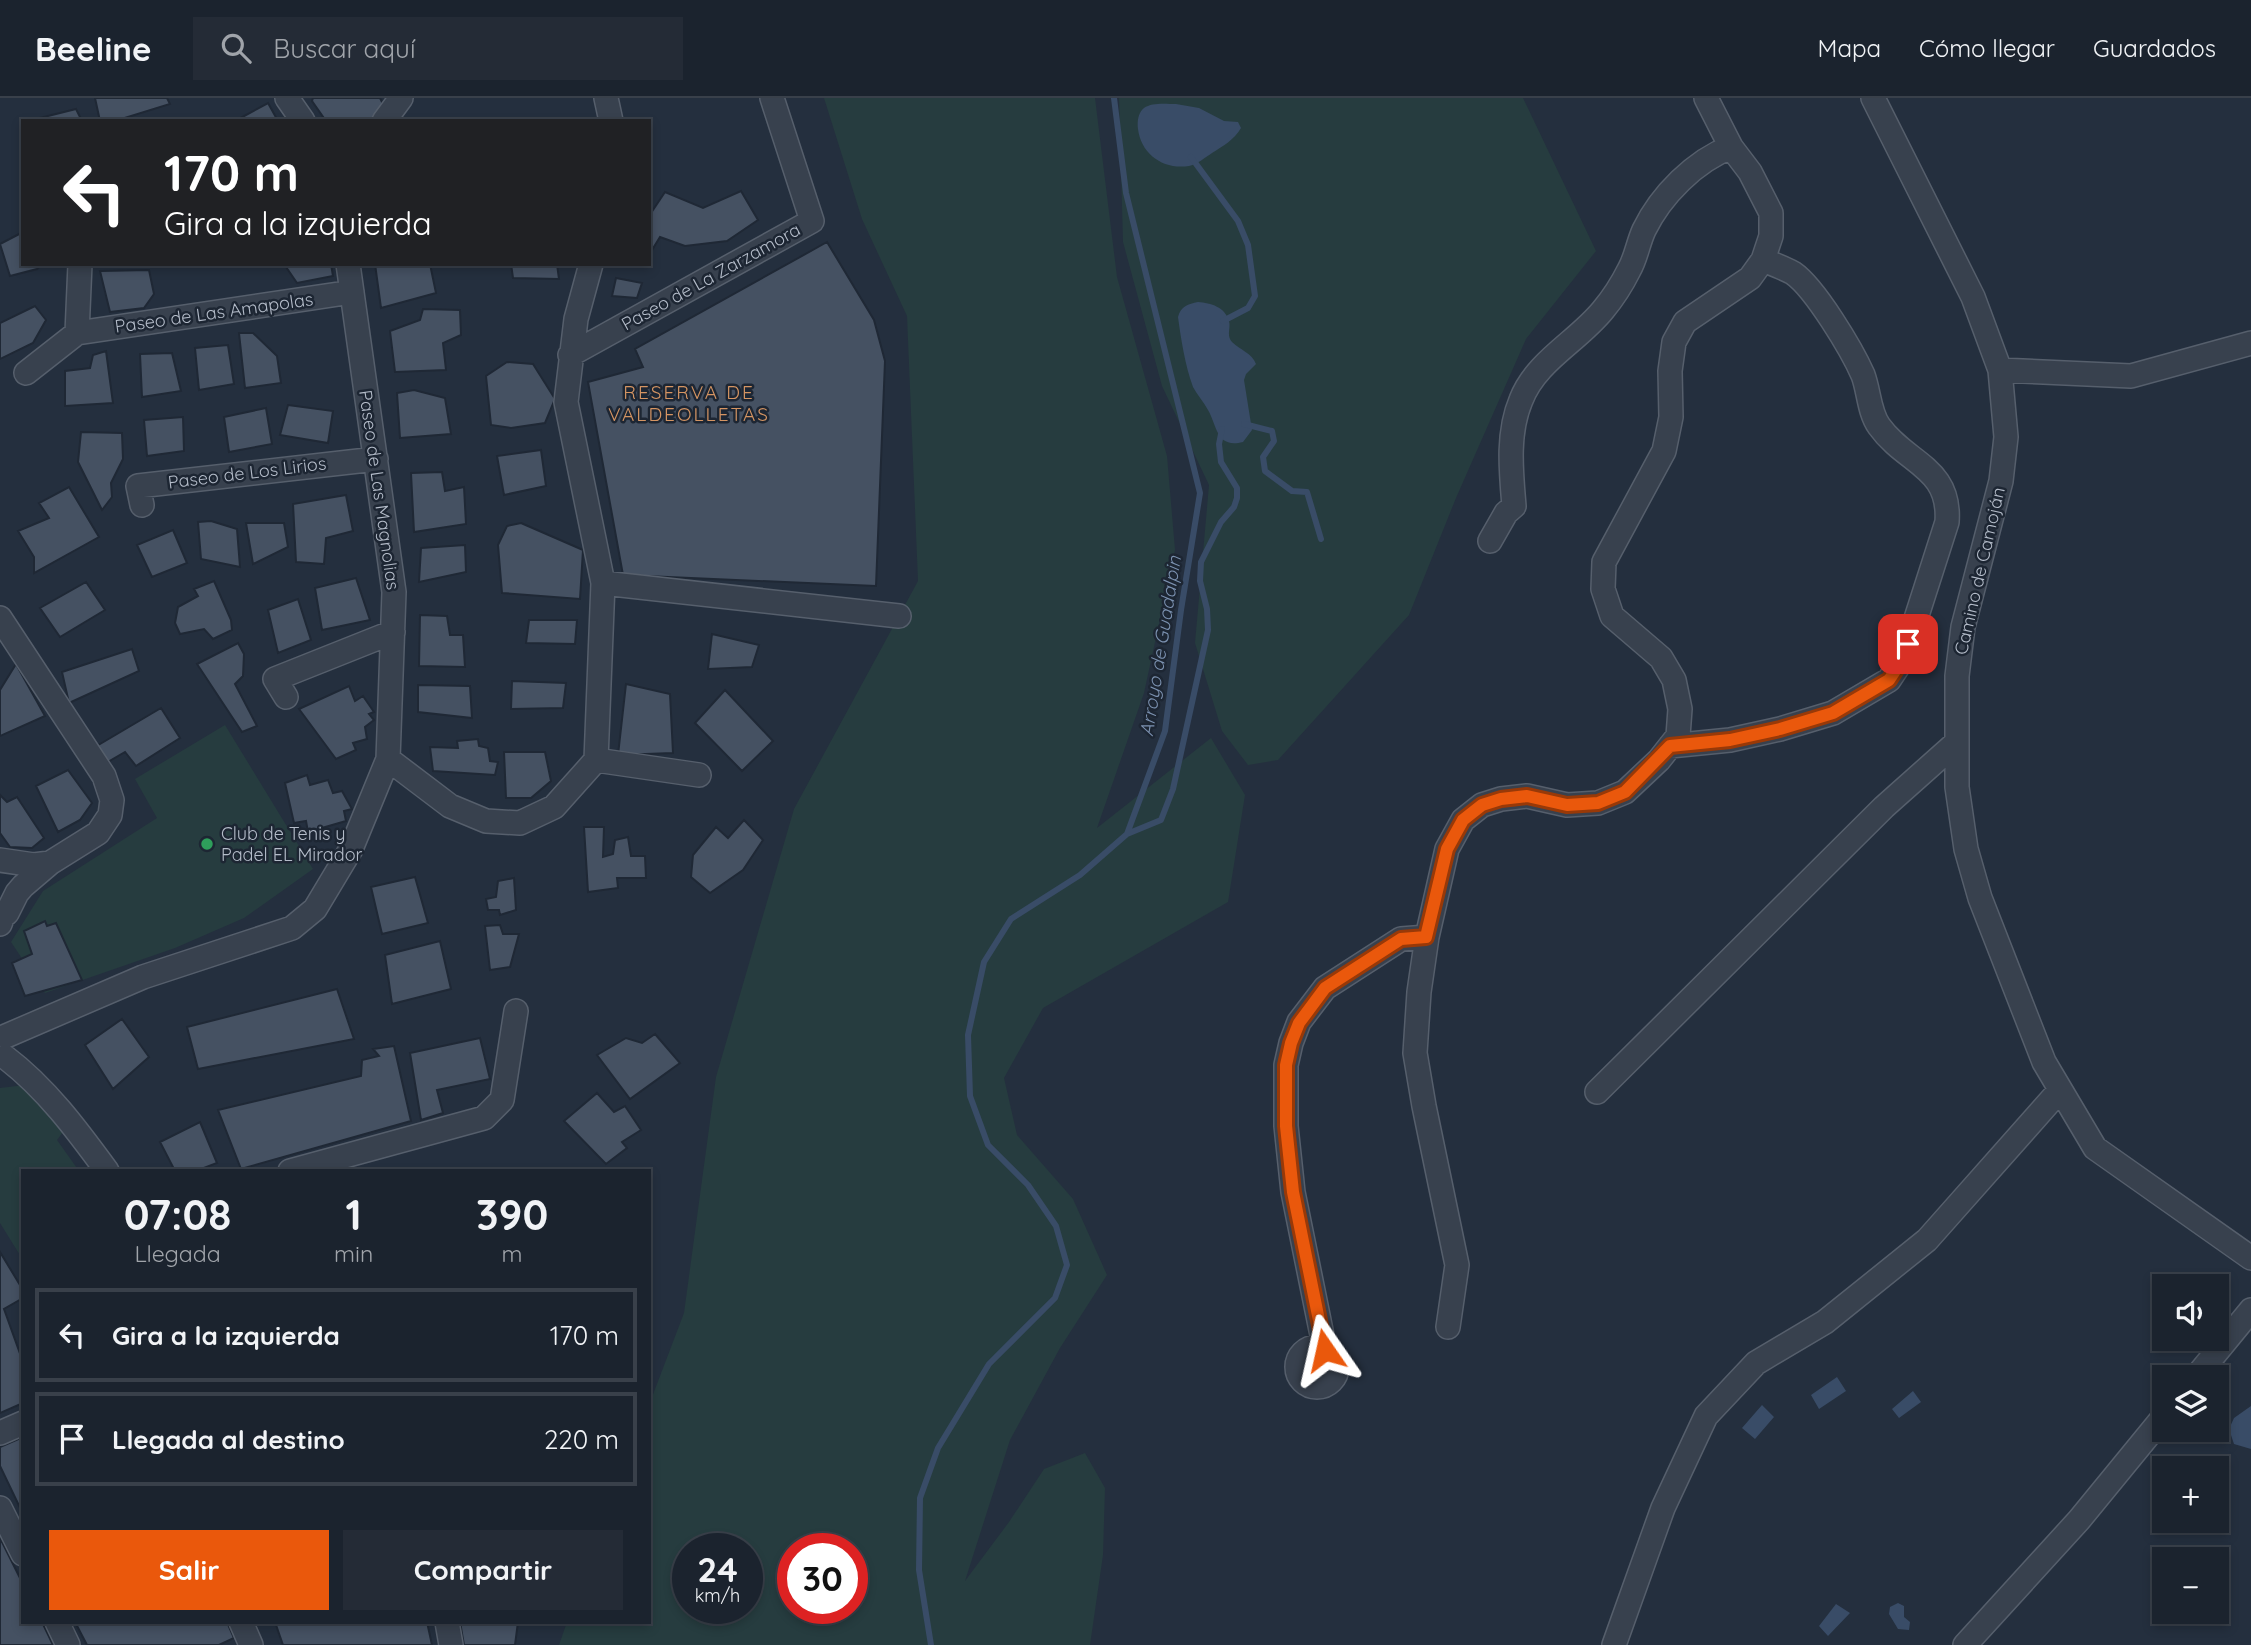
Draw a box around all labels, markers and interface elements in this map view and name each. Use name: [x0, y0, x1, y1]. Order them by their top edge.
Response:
search box: [193, 17, 683, 80]
text: Beeline: [35, 28, 151, 69]
icon: search: [217, 29, 255, 67]
text: Buscar aquí: [273, 32, 415, 65]
text: Mapa: [1818, 33, 1881, 63]
text: Cómo llegar: [1919, 33, 2055, 63]
text: Guardados: [2093, 33, 2216, 63]
text: 170 m: [164, 142, 299, 203]
icon: left: [49, 147, 140, 238]
text: Gira a la izquierda: [164, 203, 432, 243]
street label: Paseo de La Zarzamora: [617, 218, 804, 335]
street label: Paseo de Las Amapolas: [113, 287, 315, 338]
district label: RESERVA DE VALDEOLLETAS: [608, 380, 770, 426]
street label: Paseo de Las Magnolias: [354, 389, 405, 591]
street label: Paseo de Los Lirios: [166, 451, 327, 494]
street label: Camino de Camoján: [1949, 485, 2010, 657]
water label: Arroyo de Guadalpin: [1134, 553, 1186, 738]
pin: [1878, 614, 1938, 674]
icon: arrive: [1889, 625, 1927, 663]
place label: Club de Tenis y Padel EL Mirador: [221, 822, 363, 866]
marker: Club de Tenis y Padel EL Mirador: [199, 836, 215, 852]
text: 07:08: [124, 1188, 231, 1241]
text: 1: [345, 1188, 362, 1241]
text: 390: [476, 1188, 548, 1241]
text: Llegada: [134, 1239, 221, 1268]
text: min: [334, 1239, 373, 1268]
text: m: [502, 1239, 523, 1268]
map controls: [2152, 1274, 2229, 1624]
button: sound: [2152, 1274, 2229, 1351]
position arrow: [1288, 1313, 1362, 1387]
icon: left: [53, 1316, 91, 1354]
text: Gira a la izquierda: [112, 1319, 340, 1352]
text: 170 m: [550, 1319, 619, 1352]
button: layers: [2152, 1365, 2229, 1442]
icon: arrive: [53, 1420, 91, 1458]
text: Llegada al destino: [112, 1423, 345, 1456]
text: 220 m: [544, 1423, 619, 1456]
button: +: [2152, 1456, 2229, 1533]
button: Salir: [49, 1530, 329, 1610]
button: Compartir: [343, 1530, 623, 1610]
speed limit sign: 30: [777, 1533, 868, 1624]
text: 24: [697, 1547, 738, 1591]
button: −: [2152, 1547, 2229, 1624]
text: km/h: [695, 1584, 740, 1607]

